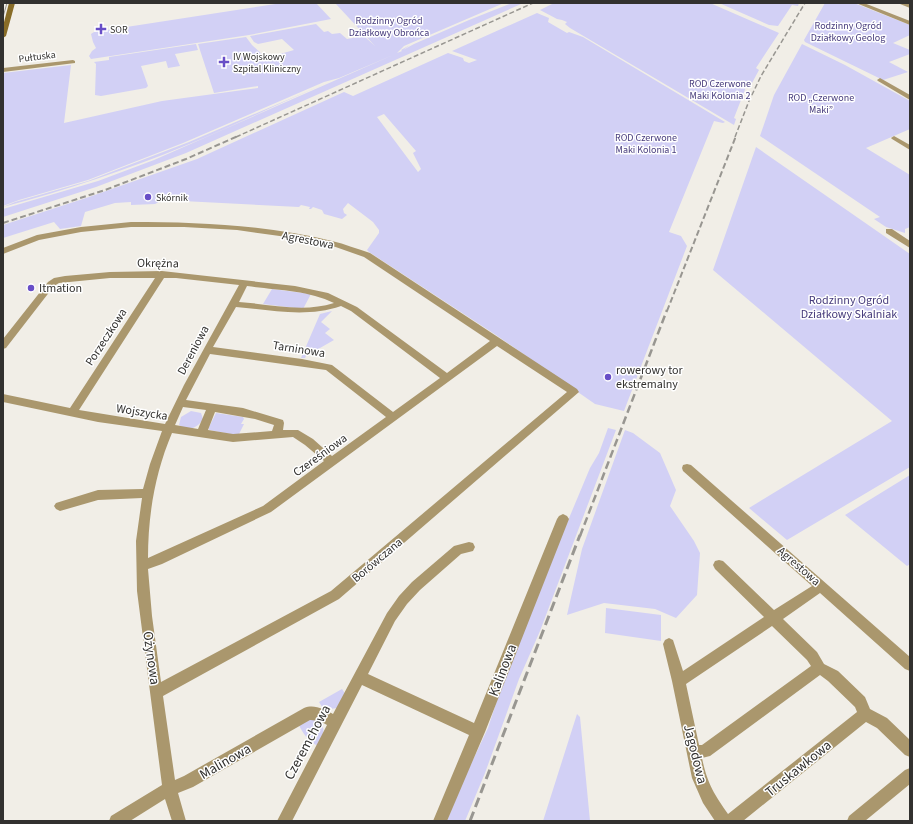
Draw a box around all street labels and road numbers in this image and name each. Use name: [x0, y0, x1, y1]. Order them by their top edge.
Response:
street label: Pułtuska: [18, 48, 56, 66]
street label: Agrestowa: [281, 227, 335, 254]
street label: Okrężna: [137, 255, 179, 272]
street label: Porzeczkowa: [81, 305, 131, 369]
street label: Dereniowa: [173, 322, 214, 378]
street label: Tarninowa: [271, 337, 326, 362]
street label: Wojszycka: [115, 400, 169, 425]
street label: Czereśniowa: [290, 430, 351, 481]
street label: Borówczana: [348, 534, 406, 587]
street label: Agrestowa: [773, 543, 824, 590]
street label: Ożynowa: [137, 630, 165, 686]
street label: Kalinowa: [484, 641, 522, 699]
street label: Czeremchowa: [280, 701, 336, 784]
street label: Jagodowa: [678, 722, 712, 786]
street label: Truskawkowa: [761, 736, 836, 802]
street label: Malinowa: [196, 739, 255, 785]

